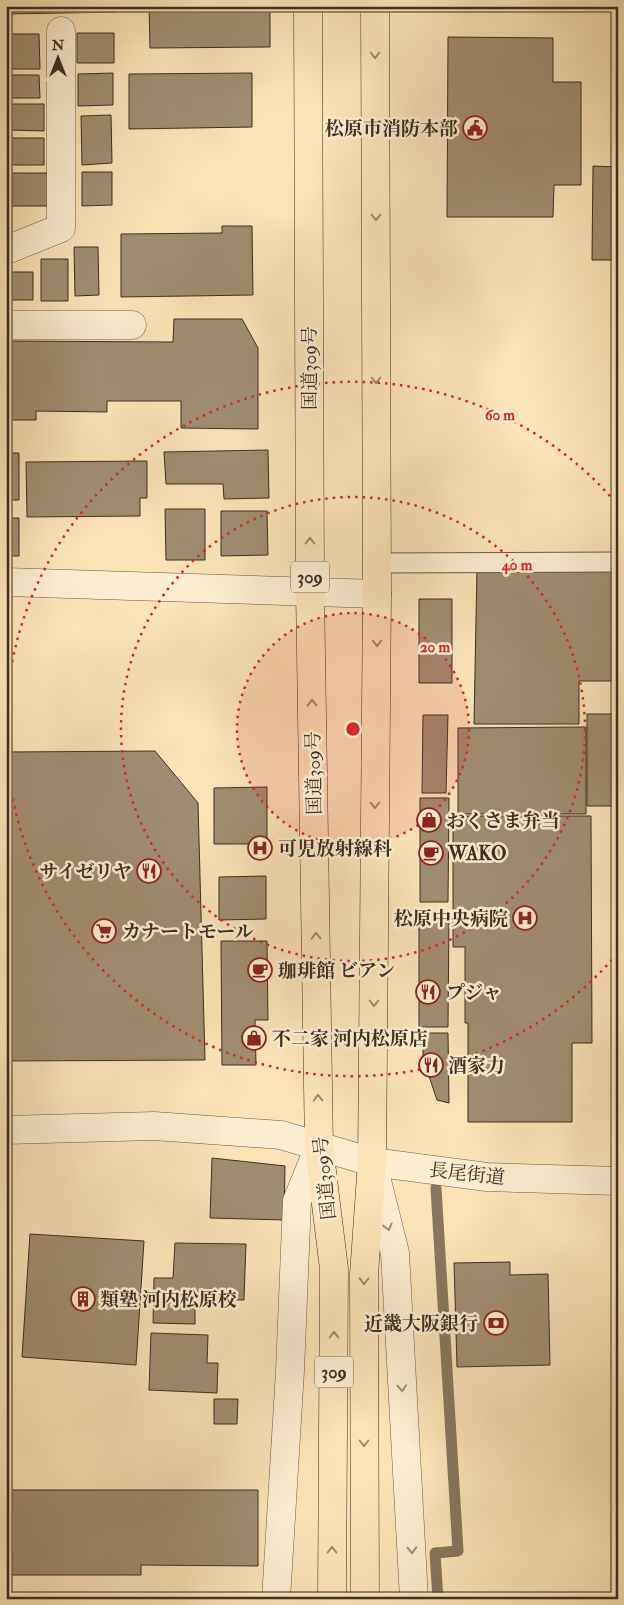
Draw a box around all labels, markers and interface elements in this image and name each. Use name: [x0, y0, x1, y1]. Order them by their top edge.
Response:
north arrow: [32, 32, 82, 82]
text: N: [51, 37, 65, 54]
one-way arrow: [370, 52, 380, 59]
public building icon: 松原市消防本部: [462, 115, 488, 141]
place label: 松原市消防本部: [325, 117, 458, 141]
one-way arrow: [371, 214, 381, 222]
street label: 国道309号: [298, 326, 322, 410]
one-way arrow: [371, 376, 381, 384]
text: 60 m: [485, 406, 515, 425]
one-way arrow: [305, 536, 315, 544]
text: 40 m: [501, 556, 533, 575]
road number: 309: [291, 562, 329, 592]
text: 20 m: [420, 638, 450, 657]
one-way arrow: [372, 640, 382, 647]
one-way arrow: [307, 699, 317, 706]
centre of rings: [344, 720, 362, 738]
street label: 国道309号: [301, 731, 327, 815]
one-way arrow: [370, 802, 381, 810]
shop icon: おくさま弁当: [416, 807, 442, 833]
place label: おくさま弁当: [446, 809, 560, 833]
hospital icon: 可児放射線科: [247, 835, 273, 861]
place label: 可児放射線科: [278, 837, 392, 861]
cafe icon: WAKO: [418, 840, 444, 866]
place label: WAKO: [447, 842, 506, 866]
restaurant icon: サイゼリヤ: [136, 858, 162, 884]
place label: サイゼリヤ: [39, 860, 132, 884]
hospital icon: 松原中央病院: [512, 905, 538, 931]
place label: 松原中央病院: [394, 907, 508, 931]
supermarket icon: カナートモール: [91, 918, 117, 944]
place label: カナートモール: [122, 920, 254, 944]
one-way arrow: [311, 931, 321, 939]
cafe icon: 珈琲館 ビアン: [247, 957, 273, 983]
place label: 珈琲館 ビアン: [278, 959, 395, 983]
restaurant icon: プジャ: [415, 979, 441, 1005]
place label: プジャ: [446, 981, 502, 1005]
one-way arrow: [369, 1000, 379, 1007]
shop icon: 不二家 河内松原店: [241, 1025, 267, 1051]
place label: 不二家 河内松原店: [272, 1027, 428, 1051]
restaurant icon: 酒家力: [418, 1052, 444, 1078]
place label: 酒家力: [448, 1054, 505, 1078]
one-way arrow: [313, 1094, 323, 1102]
street label: 国道309号: [309, 1135, 341, 1221]
street label: 長尾街道: [428, 1158, 506, 1190]
one-way arrow: [382, 1222, 393, 1231]
one-way arrow: [359, 1278, 369, 1285]
building icon: 類塾 河内松原校: [70, 1286, 96, 1312]
place label: 類塾 河内松原校: [100, 1288, 237, 1312]
bank icon: 近畿大阪銀行: [483, 1310, 509, 1336]
place label: 近畿大阪銀行: [364, 1312, 478, 1336]
one-way arrow: [329, 1331, 339, 1338]
road number: 309: [315, 1356, 353, 1388]
one-way arrow: [397, 1384, 408, 1392]
one-way arrow: [359, 1440, 370, 1448]
one-way arrow: [327, 1546, 337, 1554]
one-way arrow: [406, 1547, 417, 1555]

